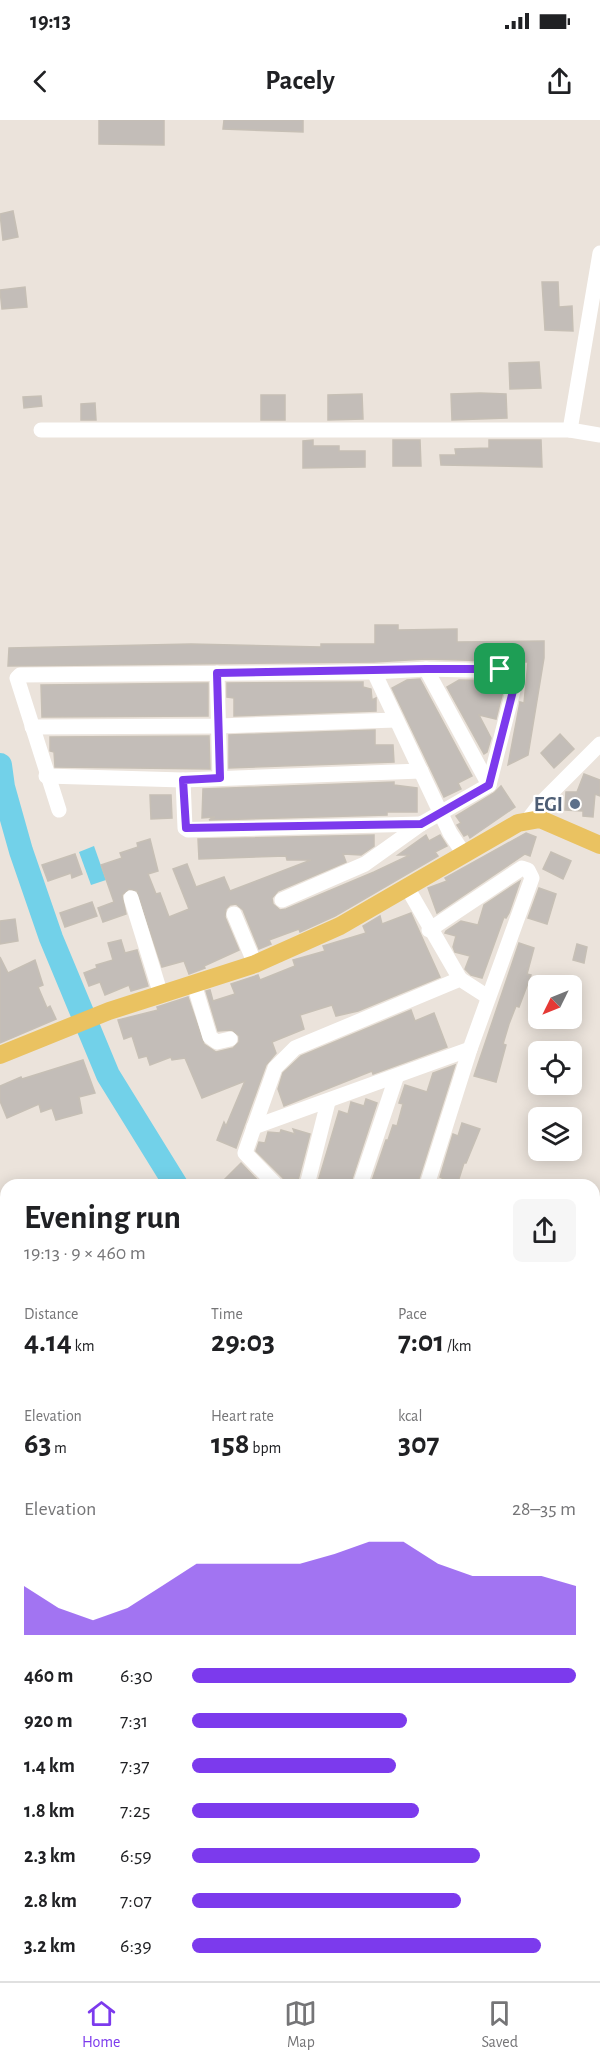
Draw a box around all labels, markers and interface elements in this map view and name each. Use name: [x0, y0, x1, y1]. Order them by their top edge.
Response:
text: 19:13: [30, 10, 71, 32]
icon: back: [24, 65, 57, 98]
icon: share: [543, 65, 576, 98]
text: Pacely: [265, 67, 335, 94]
pin: [474, 643, 525, 694]
icon: arrive: [483, 652, 516, 685]
place label: EGI: [534, 794, 563, 815]
marker: EGI: [568, 797, 582, 811]
north arrow: [528, 975, 582, 1029]
map controls: [528, 975, 582, 1161]
button: locate: [528, 1041, 582, 1095]
button: layers: [528, 1107, 582, 1161]
button: share: [513, 1199, 576, 1262]
text: Evening run: [24, 1202, 181, 1235]
text: 19:13 · 9 × 460 m: [24, 1243, 146, 1263]
text: Distance: [24, 1306, 78, 1322]
text: Time: [211, 1306, 243, 1322]
text: Pace: [398, 1306, 427, 1322]
text: 4.14: [24, 1327, 72, 1357]
text: 29:03: [211, 1327, 275, 1357]
text: 7:01: [398, 1327, 444, 1357]
text: km: [72, 1338, 95, 1354]
text: /km: [444, 1338, 472, 1354]
text: Elevation: [24, 1408, 82, 1424]
text: Heart rate: [211, 1408, 274, 1424]
text: kcal: [398, 1408, 422, 1424]
text: 63: [24, 1429, 51, 1459]
text: 158: [211, 1429, 250, 1459]
text: 307: [398, 1429, 440, 1459]
text: m: [51, 1440, 67, 1456]
text: bpm: [250, 1440, 281, 1456]
text: Elevation: [24, 1499, 96, 1519]
text: 28–35 m: [512, 1499, 576, 1519]
text: 460 m: [24, 1666, 73, 1686]
text: 6:30: [120, 1666, 153, 1686]
text: 920 m: [24, 1711, 73, 1731]
text: 7:31: [120, 1711, 148, 1731]
text: 1.4 km: [24, 1756, 75, 1776]
text: 7:37: [120, 1756, 150, 1776]
text: 1.8 km: [24, 1801, 75, 1821]
text: 7:25: [120, 1801, 150, 1821]
text: 2.3 km: [24, 1846, 76, 1866]
text: 6:59: [120, 1846, 152, 1866]
text: 2.8 km: [24, 1891, 77, 1911]
text: 7:07: [120, 1891, 152, 1911]
text: 3.2 km: [24, 1936, 76, 1956]
text: 6:39: [120, 1936, 152, 1956]
tab: Home: [82, 1997, 120, 2052]
tab: Map: [284, 1997, 317, 2052]
tab: Saved: [481, 1997, 518, 2052]

